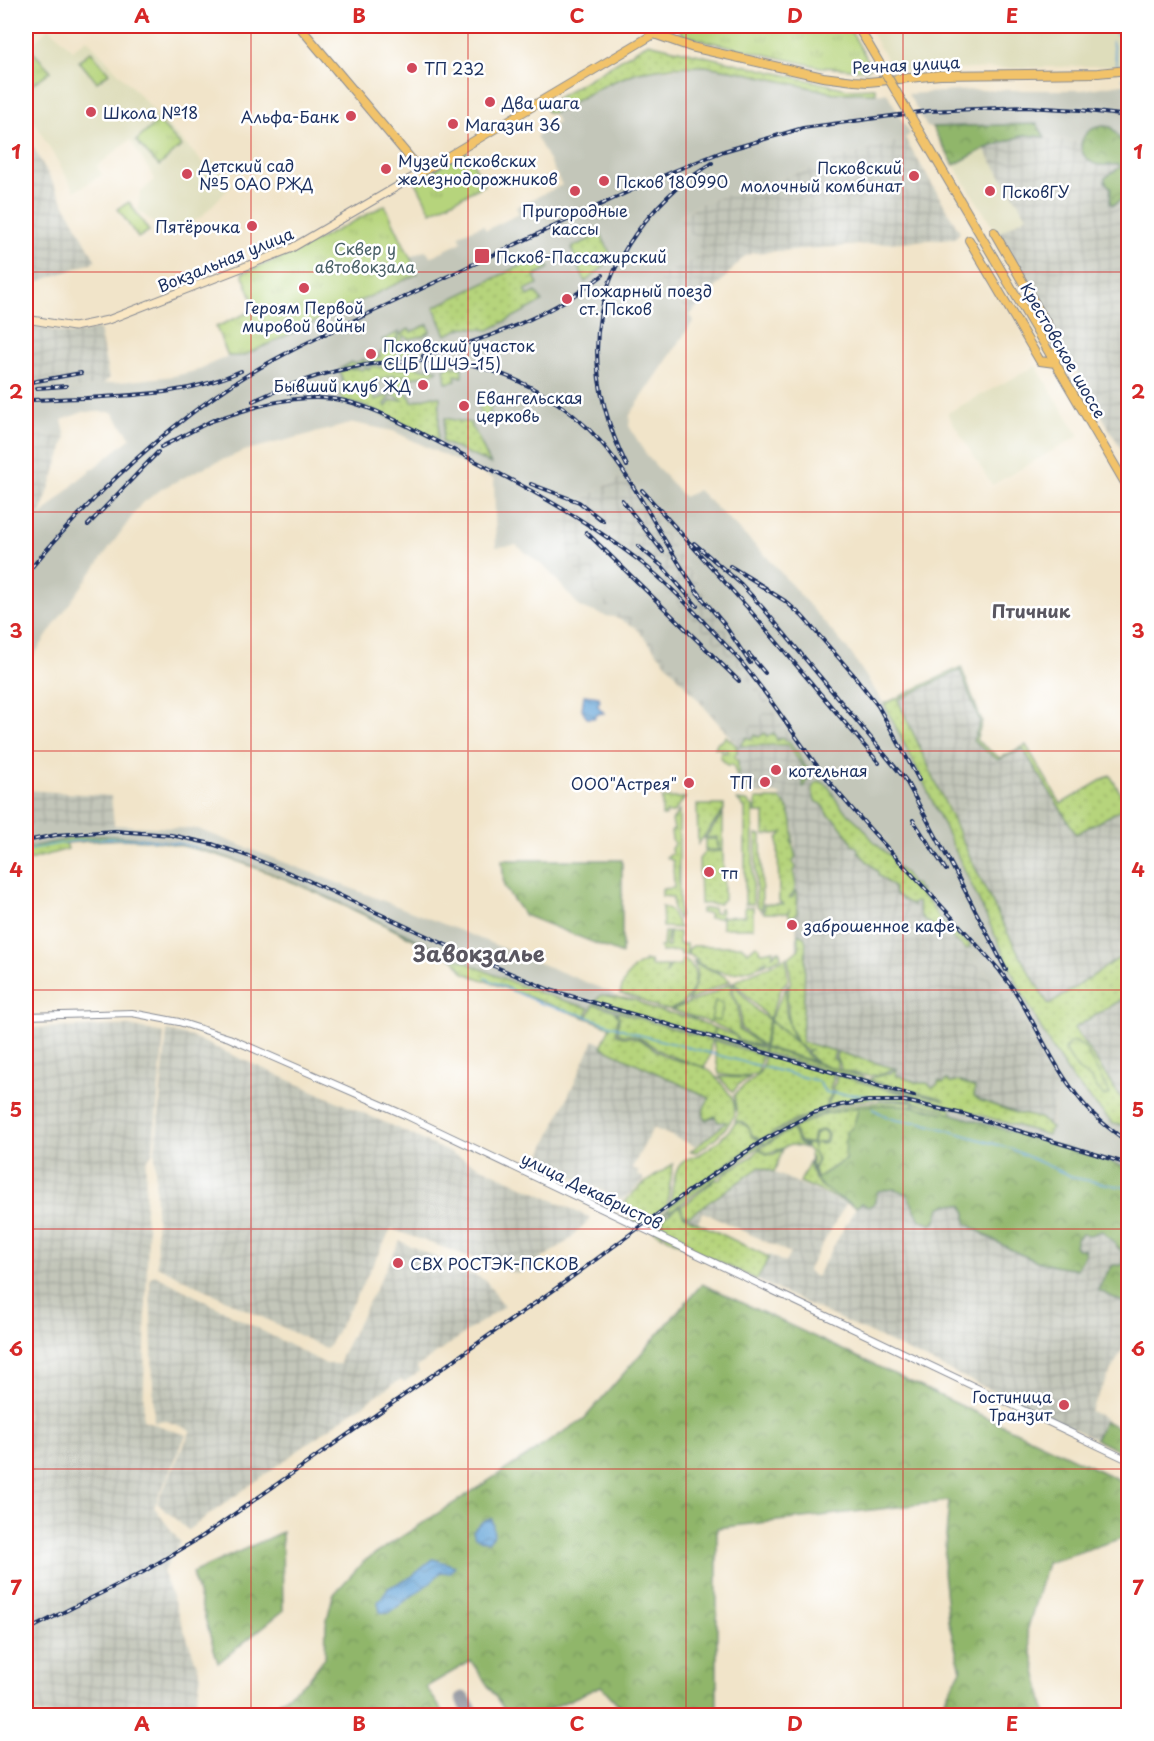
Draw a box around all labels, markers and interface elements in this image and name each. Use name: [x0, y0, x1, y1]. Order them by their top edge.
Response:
text: A: [134, 0, 150, 30]
text: B: [352, 0, 366, 30]
text: C: [569, 0, 585, 30]
text: D: [787, 0, 803, 30]
text: E: [1006, 0, 1018, 30]
street label: Речная улица: [851, 49, 961, 79]
place label: ТП 232: [424, 56, 485, 80]
marker: ТП 232: [405, 61, 419, 75]
place label: Два шага: [501, 90, 580, 114]
marker: Два шага: [483, 95, 497, 109]
place label: Школа №18: [103, 100, 198, 124]
place label: Альфа-Банк: [241, 104, 339, 128]
marker: Школа №18: [84, 105, 98, 119]
marker: Альфа-Банк: [344, 109, 358, 123]
place label: Магазин 36: [465, 112, 561, 136]
marker: Магазин 36: [446, 117, 460, 131]
text: 1: [11, 136, 21, 166]
text: 1: [1133, 136, 1143, 166]
place label: Музей псковских железнодорожников: [397, 148, 558, 190]
place label: Детский сад №5 ОАО РЖД: [198, 153, 313, 195]
place label: Псковский молочный комбинат: [740, 155, 903, 197]
marker: Музей псковских железнодорожников: [379, 162, 393, 176]
marker: Детский сад №5 ОАО РЖД: [180, 167, 194, 181]
place label: Псков 180990: [616, 169, 728, 193]
marker: Псковский молочный комбинат: [907, 169, 921, 183]
marker: Псков 180990: [597, 174, 611, 188]
place label: ПсковГУ: [1002, 179, 1070, 203]
marker: Пригородные кассы: [568, 184, 582, 198]
marker: ПсковГУ: [983, 184, 997, 198]
place label: Пригородные кассы: [522, 198, 628, 240]
place label: Пятёрочка: [155, 214, 240, 238]
marker: Пятёрочка: [245, 219, 259, 233]
street label: Вокзальная улица: [153, 221, 297, 297]
park label: Сквер у автовокзала: [315, 236, 415, 278]
place label: Псков-Пассажирский: [496, 244, 667, 268]
marker: Псков-Пассажирский: [473, 247, 491, 265]
place label: Пожарный поезд ст. Псков: [579, 278, 712, 320]
street label: Крестовское шоссе: [1015, 278, 1113, 422]
marker: Героям Первой мировой войны: [297, 281, 311, 295]
marker: Пожарный поезд ст. Псков: [560, 292, 574, 306]
place label: Героям Первой мировой войны: [242, 295, 366, 337]
place label: Псковский участок СЦБ (ШЧЭ-15): [383, 333, 535, 375]
marker: Псковский участок СЦБ (ШЧЭ-15): [364, 347, 378, 361]
place label: Бывший клуб ЖД: [274, 373, 411, 397]
text: 2: [9, 376, 23, 406]
text: 2: [1131, 376, 1145, 406]
marker: Бывший клуб ЖД: [416, 378, 430, 392]
place label: Евангельская церковь: [476, 385, 583, 427]
marker: Евангельская церковь: [457, 399, 471, 413]
district label: Птичник: [992, 597, 1071, 624]
text: 3: [9, 615, 23, 645]
text: 3: [1131, 615, 1145, 645]
place label: котельная: [788, 758, 868, 782]
marker: котельная: [769, 763, 783, 777]
place label: ТП: [730, 770, 753, 794]
place label: ООО"Астрея": [571, 771, 677, 795]
marker: ТП: [758, 775, 772, 789]
marker: ООО"Астрея": [682, 776, 696, 790]
text: 4: [9, 854, 23, 884]
text: 4: [1131, 854, 1145, 884]
place label: тп: [721, 860, 739, 884]
marker: тп: [702, 865, 716, 879]
place label: заброшенное кафе: [803, 913, 955, 937]
marker: заброшенное кафе: [785, 918, 799, 932]
district label: Завокзалье: [412, 936, 545, 969]
text: 5: [10, 1094, 22, 1124]
text: 5: [1132, 1094, 1144, 1124]
street label: улица Декабристов: [517, 1145, 667, 1235]
place label: СВХ РОСТЭК-ПСКОВ: [410, 1251, 579, 1275]
marker: СВХ РОСТЭК-ПСКОВ: [391, 1256, 405, 1270]
text: 6: [9, 1333, 23, 1363]
text: 6: [1131, 1333, 1145, 1363]
place label: Гостиница Транзит: [972, 1384, 1053, 1426]
marker: Гостиница Транзит: [1057, 1398, 1071, 1412]
text: 7: [10, 1572, 22, 1602]
text: 7: [1132, 1572, 1144, 1602]
text: A: [134, 1708, 150, 1738]
text: B: [352, 1708, 366, 1738]
text: C: [569, 1708, 585, 1738]
text: D: [787, 1708, 803, 1738]
text: E: [1006, 1708, 1018, 1738]

